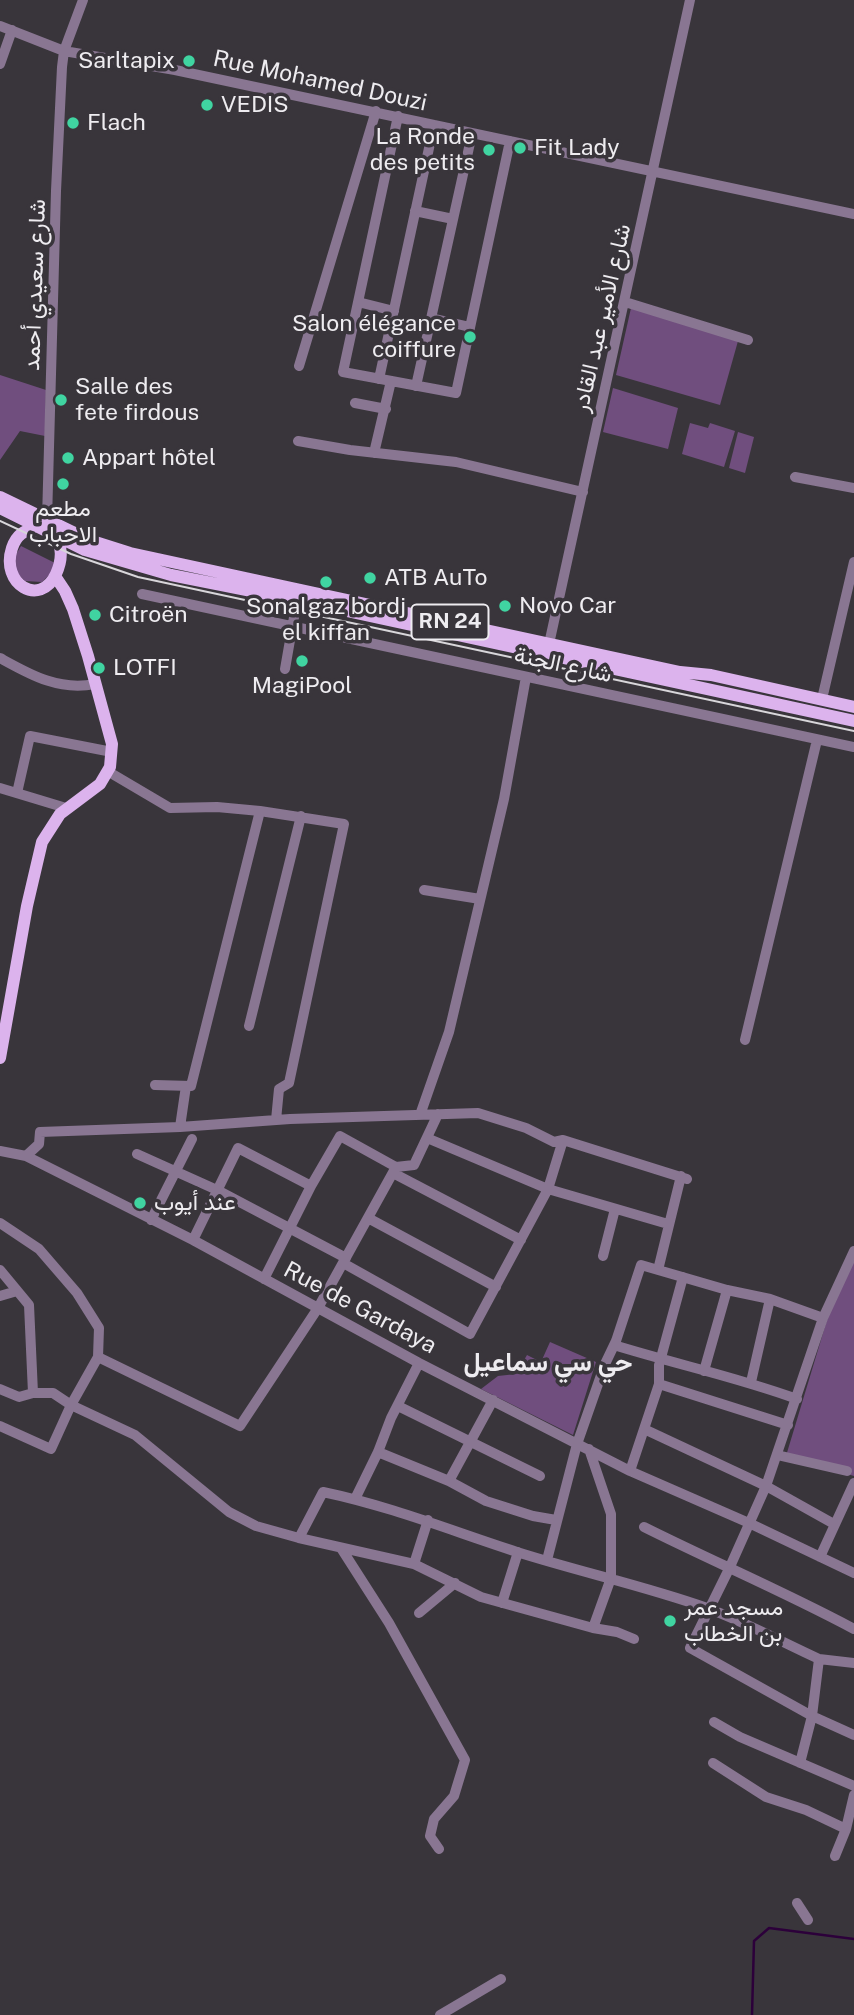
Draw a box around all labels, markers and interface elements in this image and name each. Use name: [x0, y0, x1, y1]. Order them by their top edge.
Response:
street label: Rue Mohamed Douzi: [211, 45, 429, 117]
place label: Sarltapix: [78, 47, 175, 75]
marker: Sarltapix: [181, 53, 197, 69]
place label: VEDIS: [221, 91, 289, 119]
marker: VEDIS: [199, 97, 215, 113]
place label: Flach: [87, 109, 146, 137]
marker: Flach: [65, 115, 81, 131]
place label: La Ronde des petits: [370, 123, 475, 177]
place label: Fit Lady: [534, 134, 620, 162]
marker: Fit Lady: [512, 140, 528, 156]
marker: La Ronde des petits: [481, 142, 497, 158]
street label: شارع سعيدي أحمد: [18, 199, 52, 371]
street label: شارع الأمير عبد القادر: [567, 221, 637, 415]
place label: Salon élégance coiffure: [292, 310, 456, 364]
marker: Salon élégance coiffure: [462, 329, 478, 345]
place label: Salle des fete firdous: [75, 373, 199, 427]
marker: Salle des fete firdous: [53, 392, 69, 408]
place label: Appart hôtel: [82, 444, 216, 472]
marker: Appart hôtel: [60, 450, 76, 466]
marker: مطعم الاحباب: [55, 476, 71, 492]
place label: مطعم الاحباب: [29, 495, 97, 549]
place label: ATB AuTo: [384, 564, 488, 592]
marker: ATB AuTo: [362, 570, 378, 586]
marker: Sonalgaz bordj el kiffan: [318, 574, 334, 590]
place label: Novo Car: [519, 592, 616, 620]
place label: Sonalgaz bordj el kiffan: [246, 593, 406, 647]
marker: Novo Car: [497, 598, 513, 614]
place label: Citroën: [109, 601, 188, 629]
road number: RN 24: [412, 604, 489, 640]
marker: Citroën: [87, 607, 103, 623]
street label: شارع الجنة: [512, 641, 614, 689]
marker: MagiPool: [294, 653, 310, 669]
place label: LOTFI: [113, 654, 177, 682]
marker: LOTFI: [91, 660, 107, 676]
place label: MagiPool: [252, 672, 352, 700]
place label: عند أيوب: [154, 1189, 236, 1217]
marker: عند أيوب: [132, 1195, 148, 1211]
street label: Rue de Gardaya: [279, 1256, 441, 1360]
district label: حي سي سماعيل: [463, 1347, 633, 1379]
place label: مسجد عمر بن الخطاب: [684, 1594, 783, 1648]
marker: مسجد عمر بن الخطاب: [662, 1613, 678, 1629]

